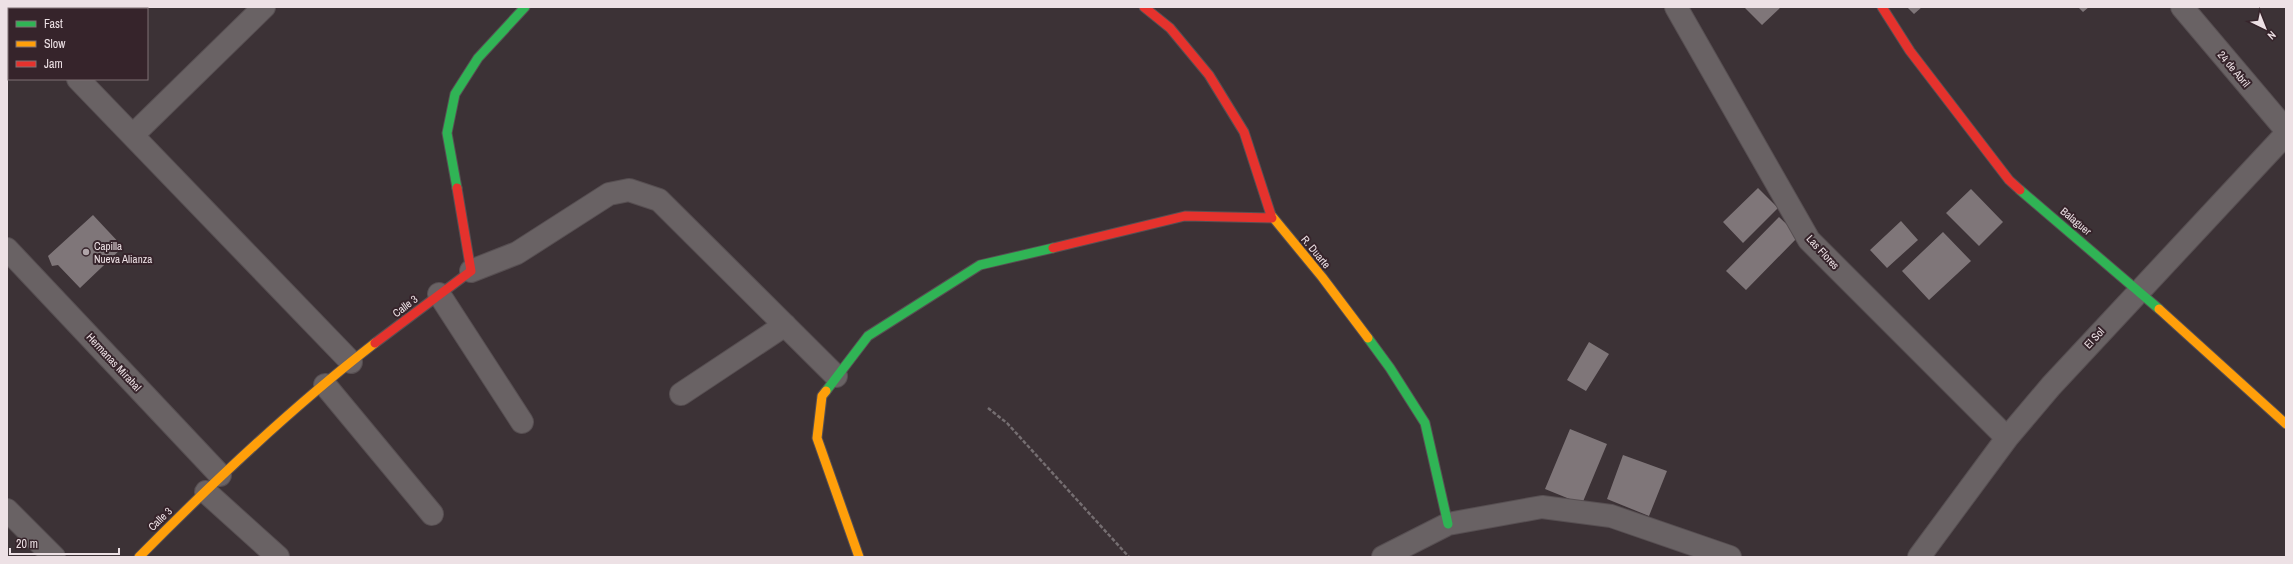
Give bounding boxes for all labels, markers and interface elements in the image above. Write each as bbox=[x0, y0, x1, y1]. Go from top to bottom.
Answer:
legend bbox=[8, 8, 148, 80]
north arrow bbox=[2245, 8, 2285, 48]
text: Fast bbox=[44, 16, 63, 32]
text: N bbox=[2265, 28, 2279, 43]
text: Slow bbox=[44, 36, 66, 52]
street label: 24 de Abril bbox=[2215, 48, 2253, 90]
text: Jam bbox=[44, 56, 63, 72]
street label: Balaguer bbox=[2058, 204, 2094, 238]
street label: Las Flores bbox=[1804, 232, 1843, 273]
street label: R. Duarte bbox=[1298, 233, 1334, 271]
place label: Capilla Nueva Alianza bbox=[94, 239, 152, 266]
marker: Capilla Nueva Alianza bbox=[81, 247, 91, 257]
street label: Calle 3 bbox=[390, 292, 420, 320]
street label: El Sol bbox=[2081, 325, 2107, 351]
street label: Hermanas Mirabal bbox=[84, 330, 144, 394]
street label: Calle 3 bbox=[145, 504, 175, 534]
scale bar bbox=[10, 530, 119, 556]
text: 20 m bbox=[16, 536, 38, 552]

